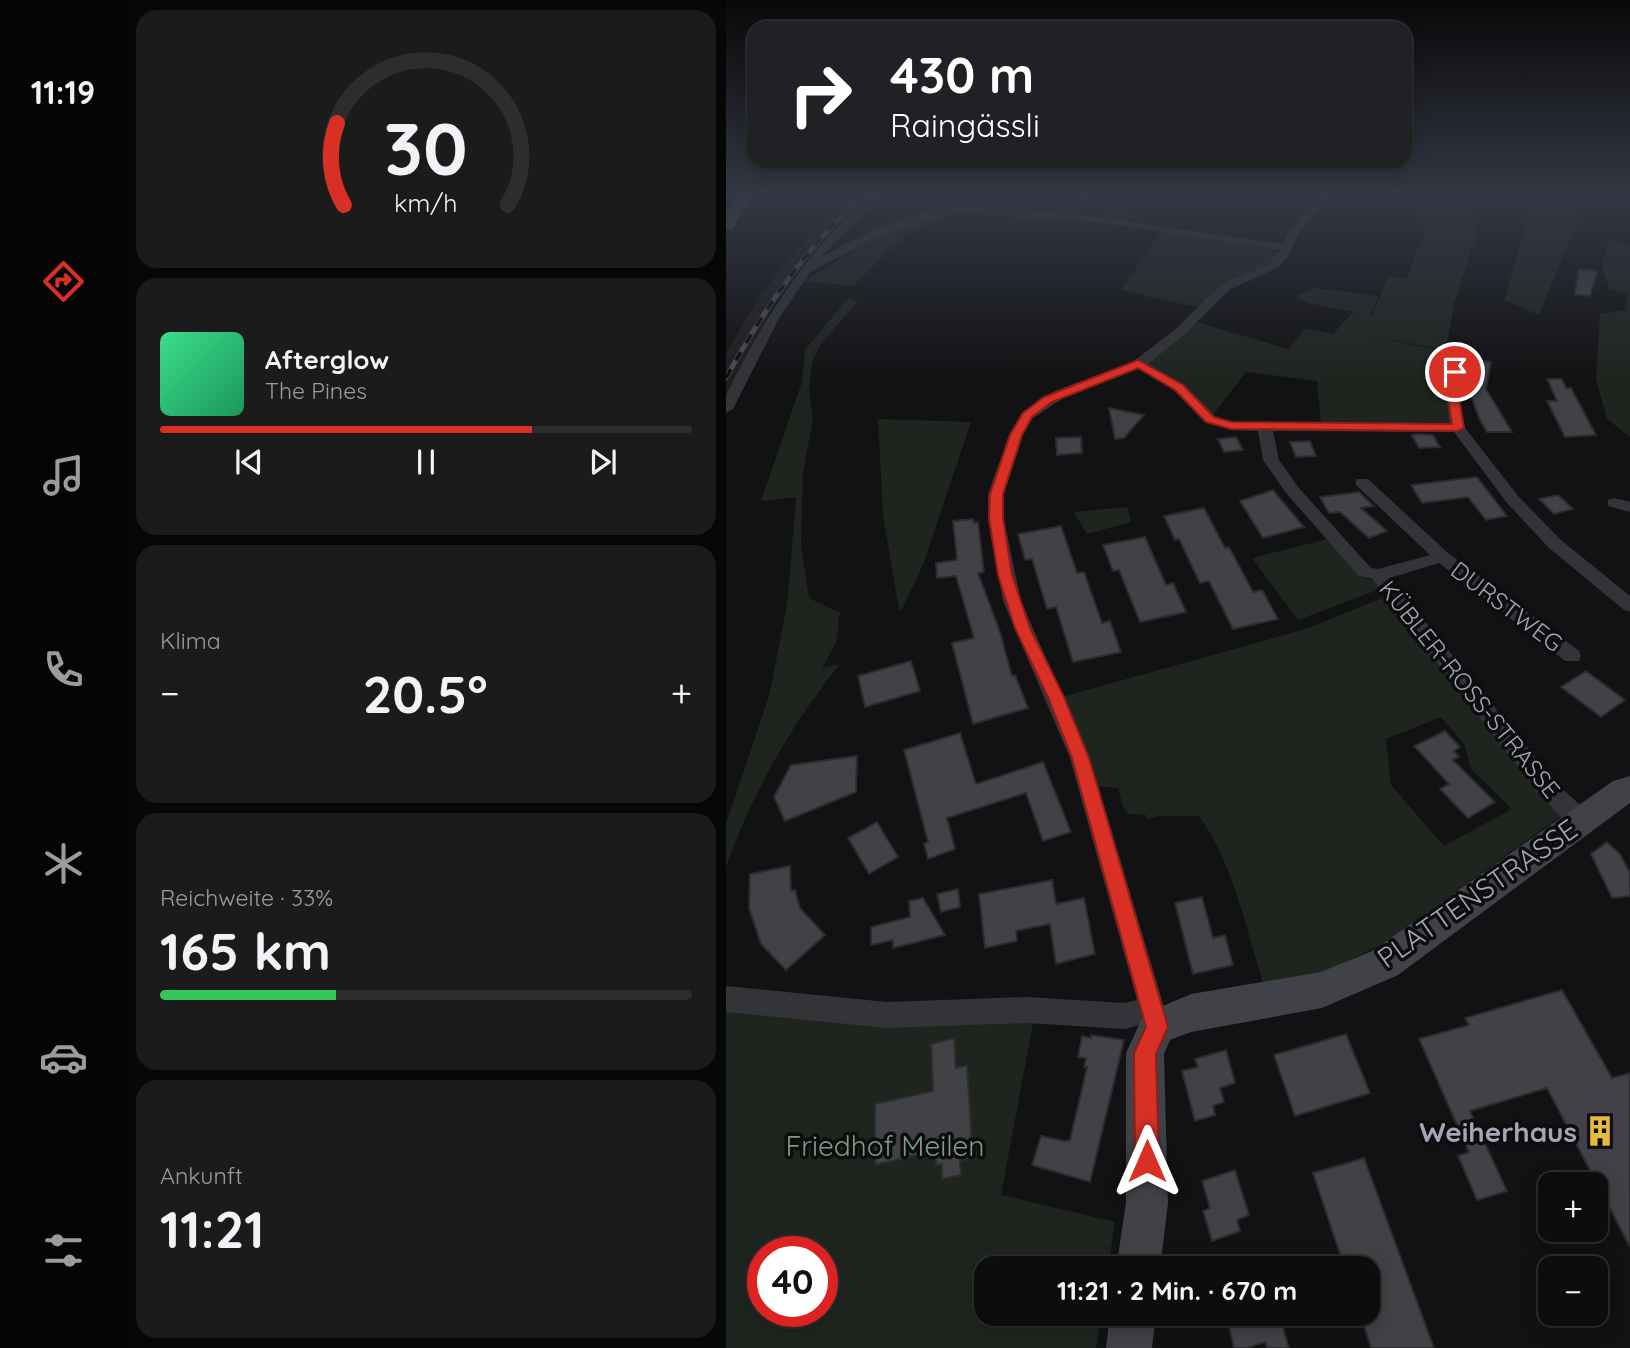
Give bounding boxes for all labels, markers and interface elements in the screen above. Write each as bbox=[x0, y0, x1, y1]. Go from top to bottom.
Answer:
text: 430 m bbox=[890, 44, 1034, 105]
icon: right bbox=[775, 49, 866, 140]
text: 11:19 bbox=[31, 72, 95, 112]
text: 30 bbox=[384, 102, 468, 193]
text: Raingässli bbox=[890, 105, 1040, 145]
text: km/h bbox=[394, 187, 458, 218]
icon: directions bbox=[39, 257, 88, 306]
pin bbox=[1425, 342, 1485, 402]
text: Afterglow bbox=[265, 343, 389, 376]
icon: arrive bbox=[1436, 353, 1474, 391]
text: The Pines bbox=[265, 376, 367, 405]
icon: previous bbox=[230, 443, 268, 481]
icon: pause bbox=[407, 443, 445, 481]
icon: next bbox=[584, 443, 622, 481]
icon: music bbox=[39, 451, 88, 500]
street label: DURSTWEG bbox=[1445, 554, 1569, 658]
street label: KÜBLER-ROSS-STRASSE bbox=[1373, 574, 1567, 804]
text: Klima bbox=[160, 626, 221, 655]
icon: phone bbox=[39, 645, 88, 694]
text: 20.5° bbox=[363, 661, 488, 726]
text: − bbox=[160, 669, 180, 717]
text: + bbox=[671, 669, 692, 717]
street label: PLATTENSTRASSE bbox=[1370, 811, 1584, 975]
icon: climate bbox=[39, 839, 88, 888]
text: Reichweite · 33% bbox=[160, 883, 333, 912]
text: 165 km bbox=[160, 918, 331, 983]
icon: car bbox=[39, 1033, 88, 1082]
place label: Weiherhaus bbox=[1419, 1114, 1577, 1149]
building icon: Weiherhaus bbox=[1583, 1114, 1617, 1148]
position arrow bbox=[1110, 1124, 1184, 1198]
park label: Friedhof Meilen bbox=[786, 1128, 984, 1163]
text: Ankunft bbox=[160, 1161, 243, 1190]
map controls bbox=[1538, 1172, 1608, 1326]
button: + bbox=[1538, 1172, 1608, 1242]
text: 11:21 bbox=[160, 1196, 264, 1261]
icon: filters bbox=[39, 1226, 88, 1275]
speed limit sign: 40 bbox=[747, 1236, 838, 1327]
button: − bbox=[1538, 1256, 1608, 1326]
text: 11:21 · 2 Min. · 670 m bbox=[1057, 1274, 1297, 1307]

